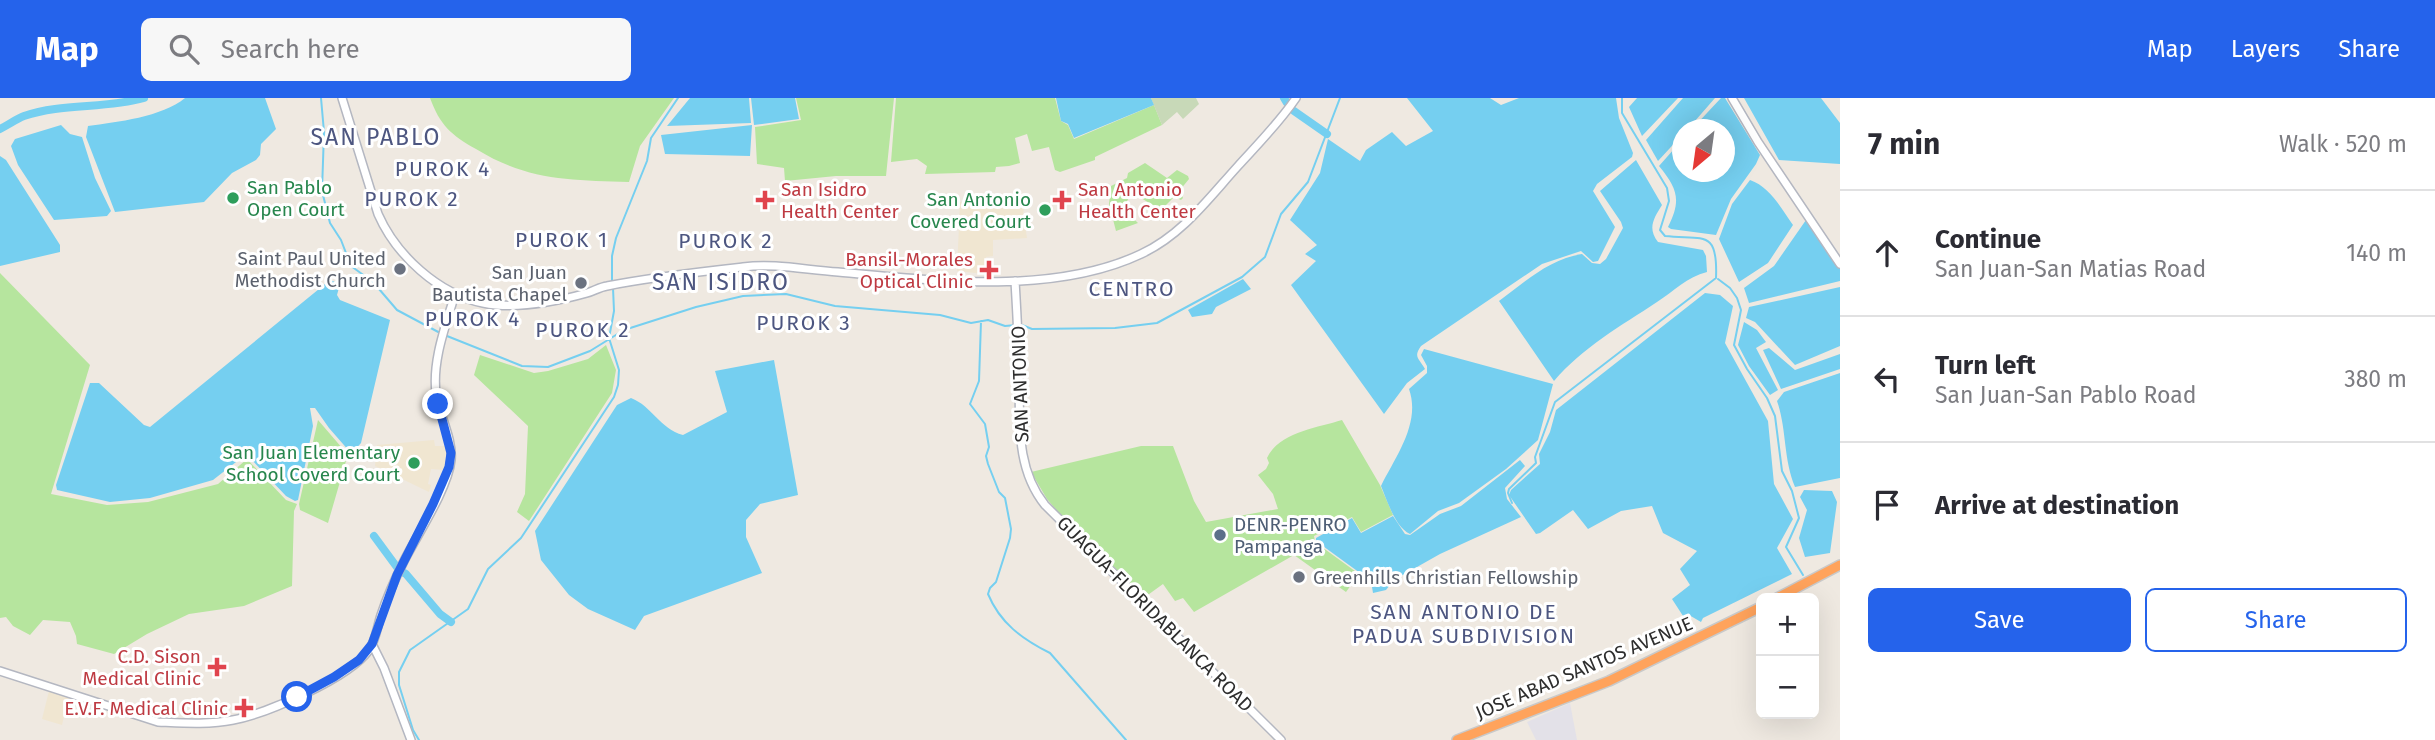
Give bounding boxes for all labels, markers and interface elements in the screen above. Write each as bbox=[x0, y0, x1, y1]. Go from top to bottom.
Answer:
search box bbox=[141, 18, 631, 81]
text: Map bbox=[35, 29, 99, 69]
icon: search bbox=[165, 30, 203, 68]
text: Search here bbox=[221, 34, 360, 65]
text: Map bbox=[2147, 35, 2193, 63]
text: Layers bbox=[2231, 35, 2300, 63]
text: Share bbox=[2338, 35, 2400, 63]
north arrow bbox=[1672, 119, 1735, 182]
district label: SAN PABLO bbox=[311, 123, 441, 151]
text: 7 min bbox=[1868, 126, 1940, 162]
text: Walk · 520 m bbox=[2279, 130, 2407, 158]
district label: PUROK 4 bbox=[395, 156, 491, 182]
place label: San Pablo Open Court bbox=[247, 176, 345, 221]
place label: San Isidro Health Center bbox=[781, 178, 900, 223]
place label: San Antonio Health Center bbox=[1078, 178, 1197, 223]
district label: PUROK 2 bbox=[364, 186, 460, 212]
place label: San Antonio Covered Court bbox=[910, 188, 1031, 233]
marker: San Pablo Open Court bbox=[225, 190, 241, 206]
marker: San Isidro Health Center bbox=[755, 190, 775, 210]
marker: San Antonio Health Center bbox=[1052, 190, 1072, 210]
marker: San Antonio Covered Court bbox=[1037, 202, 1053, 218]
text: Continue bbox=[1935, 224, 2041, 255]
district label: PUROK 1 bbox=[515, 227, 609, 253]
district label: PUROK 2 bbox=[678, 228, 774, 254]
icon: ahead bbox=[1868, 234, 1906, 272]
text: 140 m bbox=[2346, 239, 2407, 267]
place label: Saint Paul United Methodist Church bbox=[235, 247, 386, 292]
place label: Bansil-Morales Optical Clinic bbox=[845, 248, 973, 293]
text: San Juan-San Matias Road bbox=[1935, 255, 2206, 283]
marker: Bansil-Morales Optical Clinic bbox=[979, 260, 999, 280]
marker: Saint Paul United Methodist Church bbox=[392, 261, 408, 277]
place label: San Juan Bautista Chapel bbox=[432, 261, 567, 306]
district label: SAN ISIDRO bbox=[652, 268, 790, 296]
marker: San Juan Bautista Chapel bbox=[573, 275, 589, 291]
district label: CENTRO bbox=[1088, 276, 1176, 302]
district label: PUROK 4 bbox=[425, 306, 521, 332]
district label: PUROK 3 bbox=[756, 310, 852, 336]
district label: PUROK 2 bbox=[535, 317, 631, 343]
street label: SAN ANTONIO bbox=[1006, 325, 1034, 443]
text: Turn left bbox=[1935, 350, 2036, 381]
icon: left bbox=[1868, 360, 1906, 398]
text: 380 m bbox=[2344, 365, 2407, 393]
text: San Juan-San Pablo Road bbox=[1935, 381, 2196, 409]
route end bbox=[422, 388, 453, 419]
place label: San Juan Elementary School Coverd Court bbox=[222, 441, 401, 486]
marker: San Juan Elementary School Coverd Court bbox=[406, 455, 422, 471]
icon: arrive bbox=[1868, 486, 1906, 524]
text: Arrive at destination bbox=[1935, 490, 2179, 521]
street label: GUAGUA-FLORIDABLANCA ROAD bbox=[1052, 511, 1258, 717]
place label: DENR-PENRO Pampanga bbox=[1234, 513, 1347, 558]
marker: DENR-PENRO Pampanga bbox=[1212, 527, 1228, 543]
place label: Greenhills Christian Fellowship bbox=[1313, 566, 1578, 589]
marker: Greenhills Christian Fellowship bbox=[1291, 569, 1307, 585]
button: Save bbox=[1868, 588, 2131, 652]
button: Share bbox=[2145, 588, 2407, 652]
map controls bbox=[1756, 593, 1819, 719]
button: + bbox=[1756, 593, 1819, 656]
district label: SAN ANTONIO DE PADUA SUBDIVISION bbox=[1352, 599, 1576, 649]
street label: JOSE ABAD SANTOS AVENUE bbox=[1472, 612, 1696, 724]
place label: C.D. Sison Medical Clinic bbox=[83, 645, 201, 690]
button: − bbox=[1756, 656, 1819, 719]
marker: C.D. Sison Medical Clinic bbox=[207, 657, 227, 677]
route start bbox=[281, 681, 312, 712]
place label: E.V.F. Medical Clinic bbox=[64, 697, 228, 720]
marker: E.V.F. Medical Clinic bbox=[234, 698, 254, 718]

